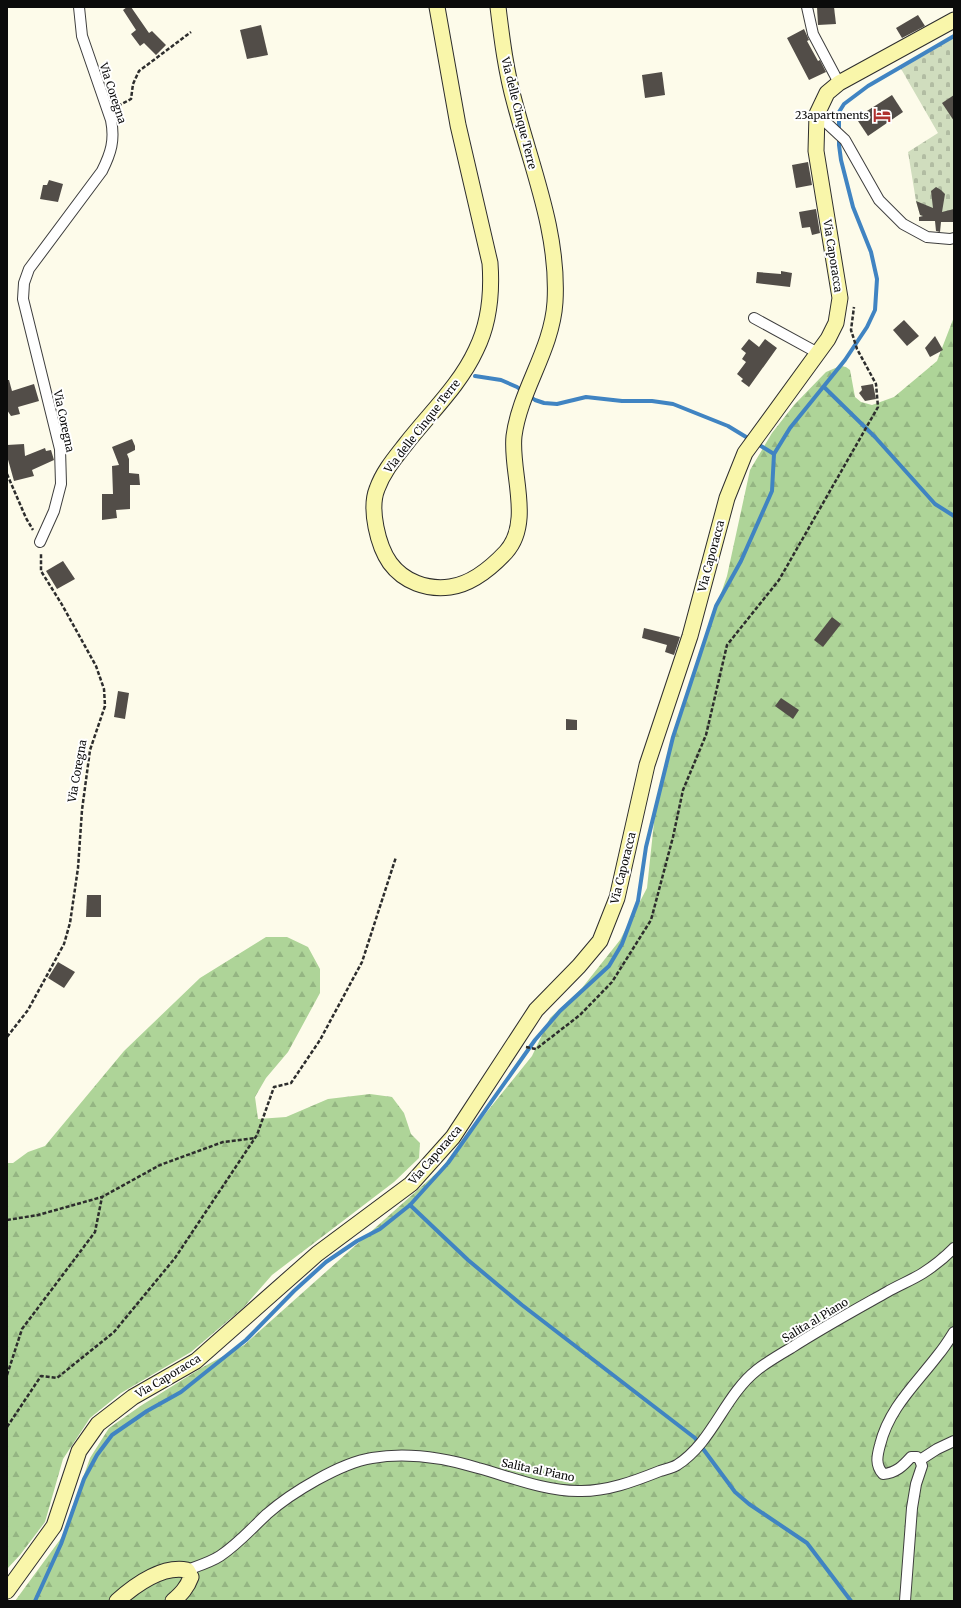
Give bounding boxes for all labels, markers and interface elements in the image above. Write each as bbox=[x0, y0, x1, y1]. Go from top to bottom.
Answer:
street label: Via delle Cinque Terre bbox=[498, 55, 540, 171]
street label: Via Coregna bbox=[96, 60, 129, 125]
hotel icon: 23apartments bbox=[872, 105, 892, 125]
place label: 23apartments bbox=[795, 108, 869, 122]
street label: Via Caporacca bbox=[820, 218, 846, 293]
street label: Via delle Cinque Terre bbox=[380, 376, 463, 476]
street label: Via Coregna bbox=[50, 388, 77, 453]
street label: Via Caporacca bbox=[694, 519, 727, 594]
street label: Via Coregna bbox=[64, 739, 89, 804]
street label: Via Caporacca bbox=[607, 831, 639, 906]
street label: Via Caporacca bbox=[405, 1123, 464, 1188]
street label: Salita al Piano bbox=[779, 1295, 851, 1345]
street label: Via Caporacca bbox=[132, 1351, 203, 1401]
street label: Salita al Piano bbox=[500, 1455, 576, 1485]

